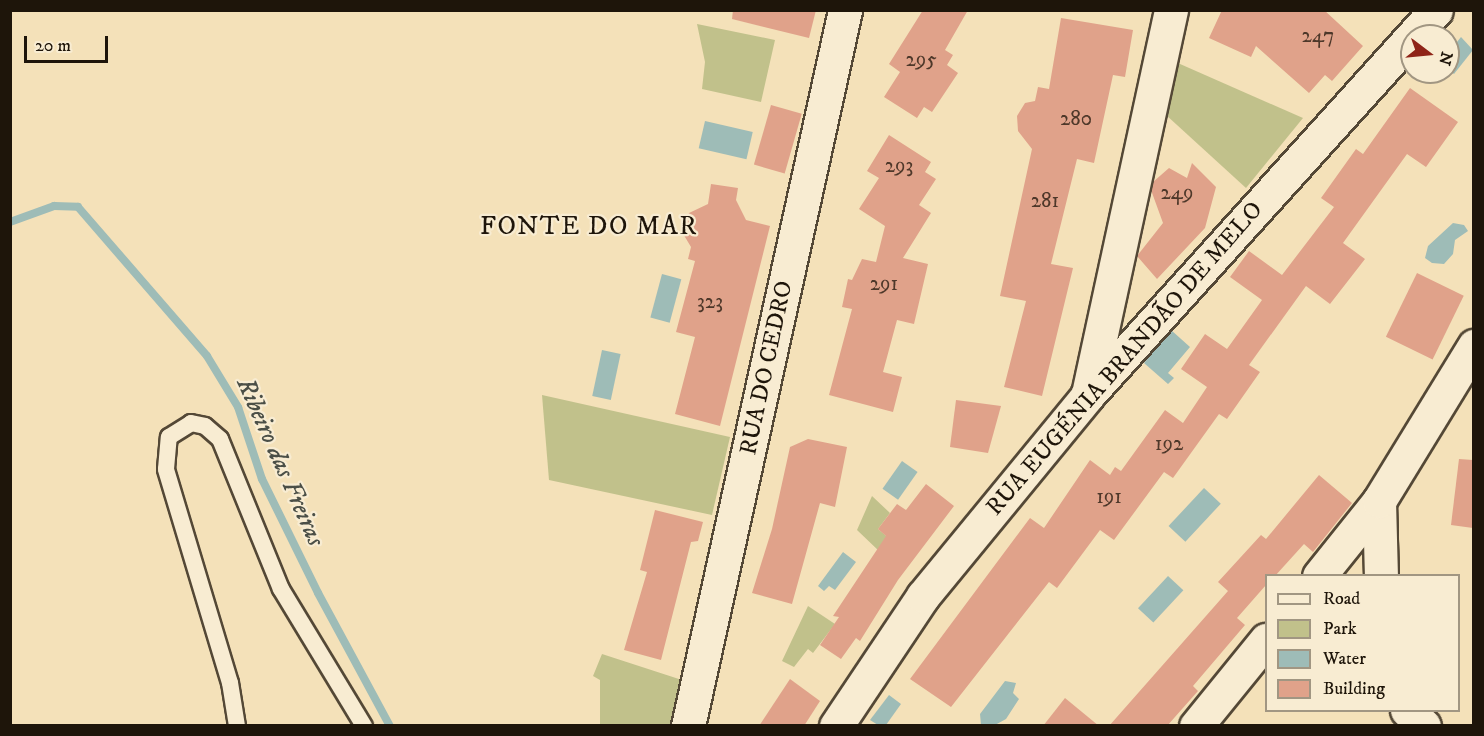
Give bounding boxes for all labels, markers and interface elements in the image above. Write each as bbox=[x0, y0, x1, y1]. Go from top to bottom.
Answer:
house number: 247 bbox=[1302, 23, 1334, 49]
scale bar bbox=[27, 24, 111, 62]
north arrow bbox=[1400, 24, 1460, 84]
text: 20 m bbox=[35, 35, 71, 57]
house number: 295 bbox=[905, 47, 937, 73]
text: N bbox=[1434, 49, 1457, 67]
house number: 280 bbox=[1060, 106, 1092, 132]
house number: 293 bbox=[885, 153, 913, 179]
house number: 249 bbox=[1161, 180, 1193, 206]
house number: 281 bbox=[1031, 188, 1059, 214]
street label: RUA EUGÉNIA BRANDÃO DE MELO bbox=[981, 196, 1269, 522]
district label: FONTE DO MAR bbox=[480, 211, 698, 243]
house number: 291 bbox=[870, 271, 898, 297]
street label: RUA DO CEDRO bbox=[734, 278, 800, 458]
house number: 323 bbox=[697, 289, 723, 315]
water label: Ribeiro das Freiras bbox=[229, 373, 331, 551]
house number: 192 bbox=[1155, 431, 1183, 457]
house number: 191 bbox=[1096, 484, 1122, 510]
legend bbox=[1265, 574, 1460, 712]
text: Road bbox=[1323, 588, 1360, 610]
text: Park bbox=[1323, 618, 1357, 640]
text: Water bbox=[1323, 648, 1366, 670]
text: Building bbox=[1323, 678, 1385, 700]

